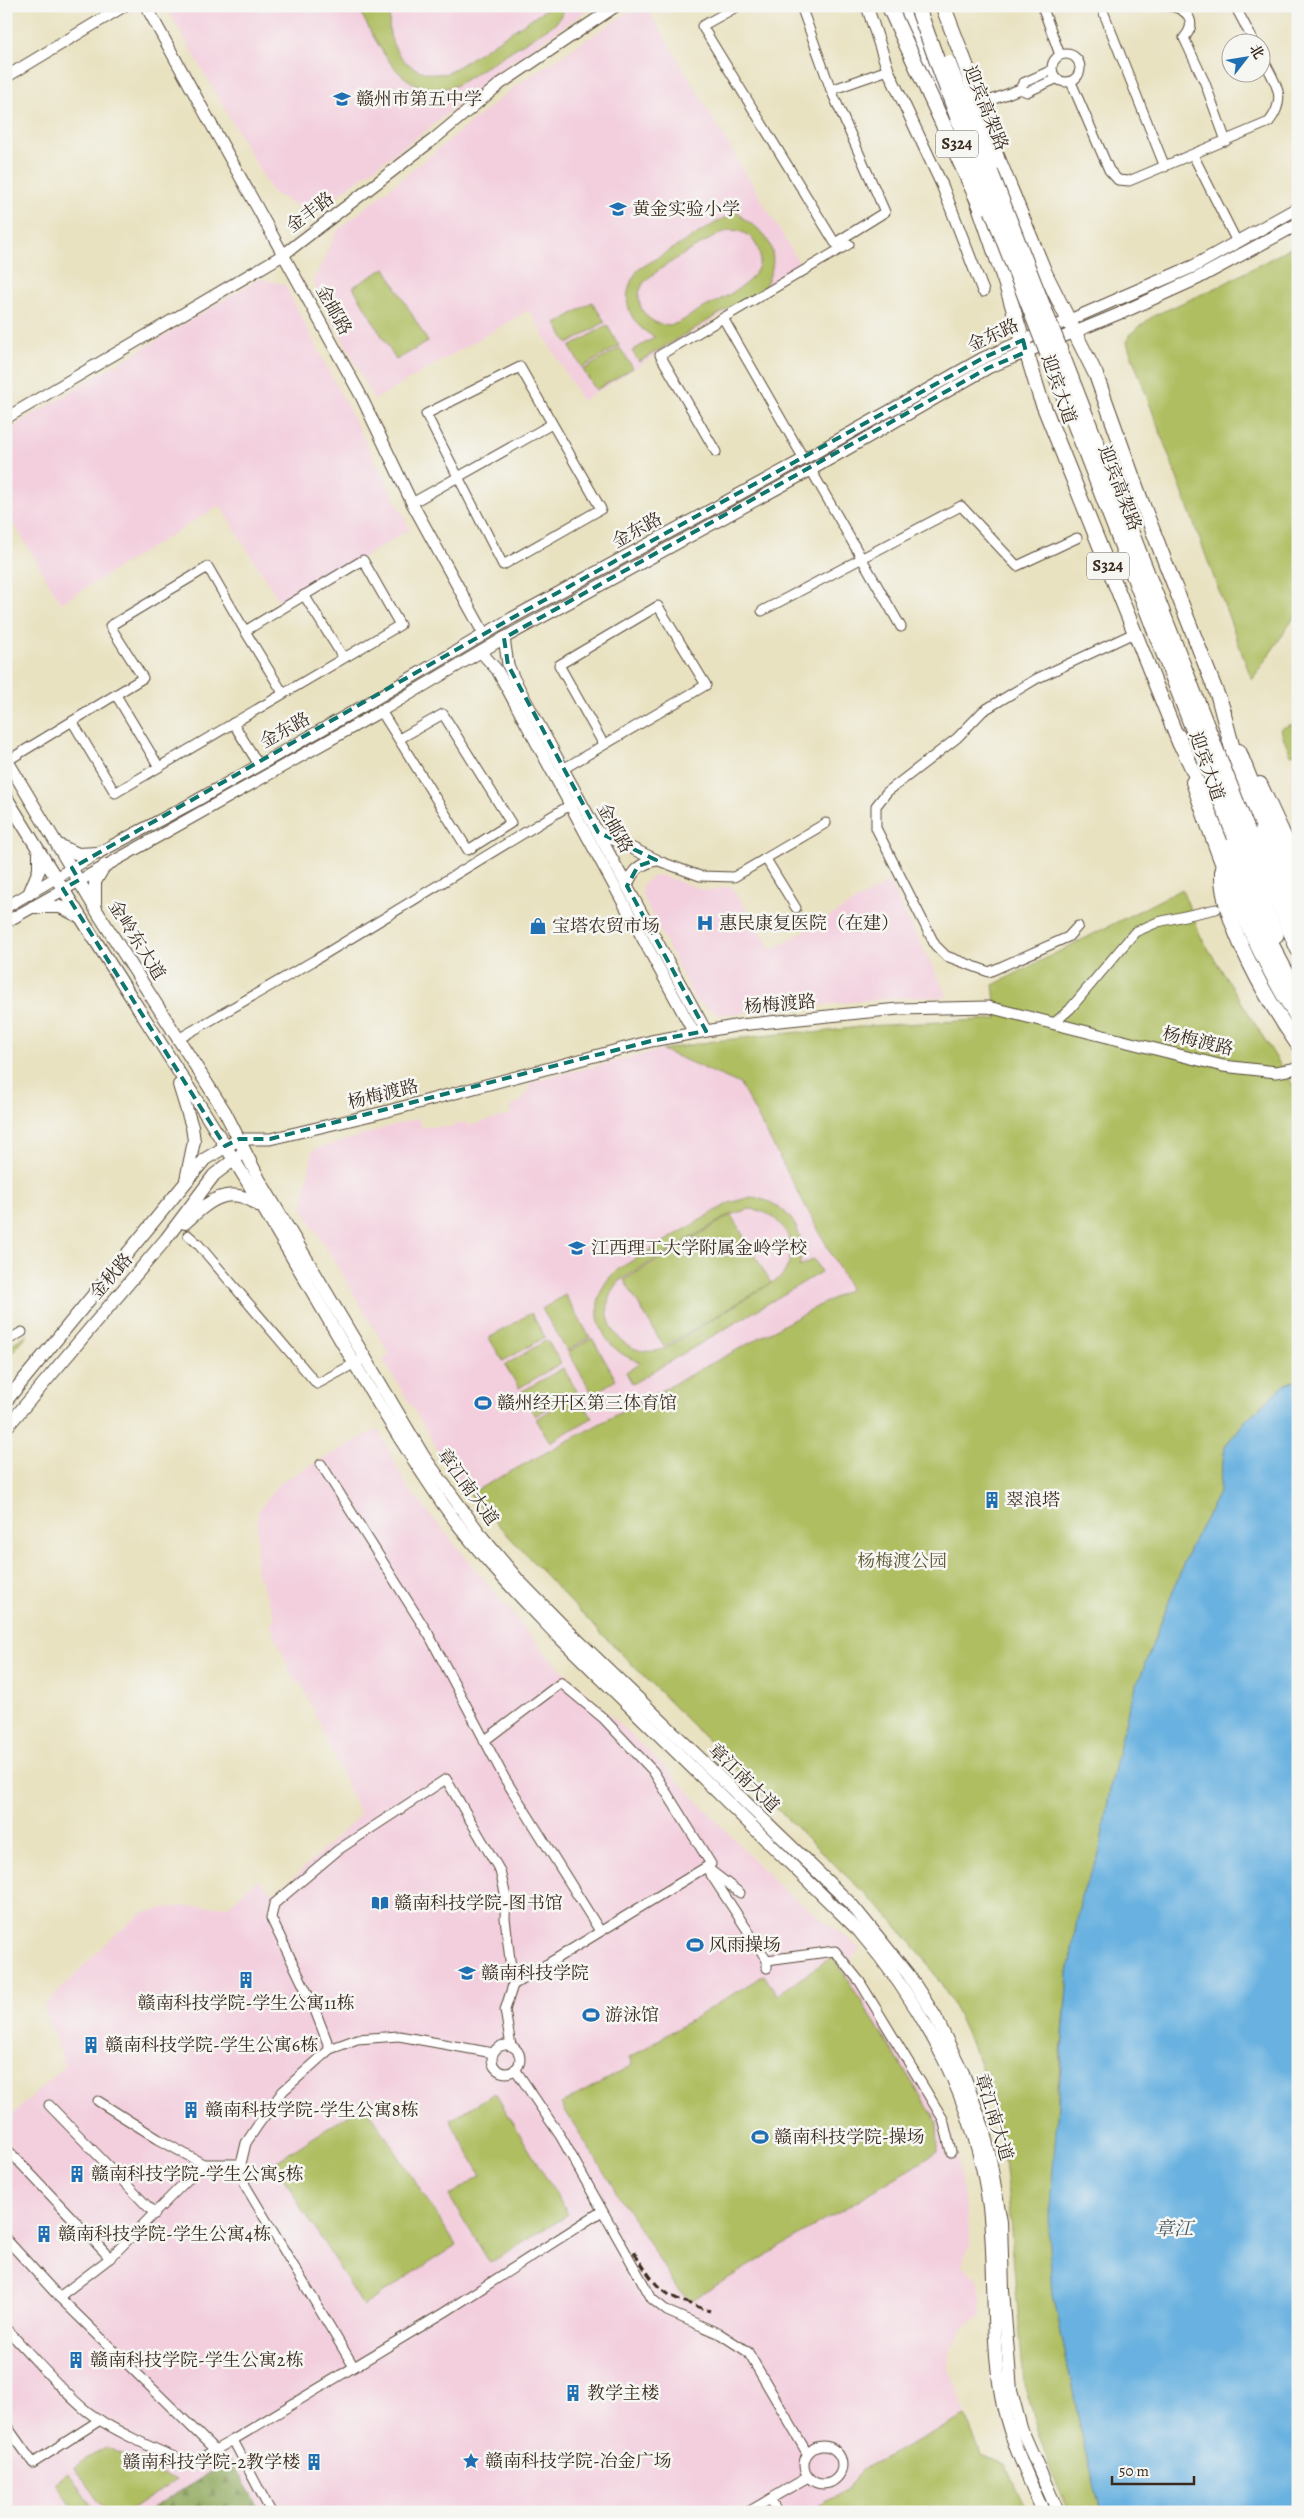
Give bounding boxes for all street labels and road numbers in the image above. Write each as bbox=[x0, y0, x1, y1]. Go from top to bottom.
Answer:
street label: 迎宾高架路 bbox=[958, 62, 1014, 154]
road number: S324 bbox=[936, 130, 978, 158]
street label: 金丰路 bbox=[281, 186, 339, 238]
street label: 金邮路 bbox=[310, 281, 358, 339]
street label: 金东路 bbox=[963, 313, 1023, 357]
street label: 迎宾大道 bbox=[1036, 351, 1082, 427]
street label: 迎宾高架路 bbox=[1093, 442, 1147, 534]
street label: 金东路 bbox=[608, 506, 666, 554]
road number: S324 bbox=[1087, 552, 1129, 580]
street label: 金东路 bbox=[256, 706, 314, 754]
street label: 迎宾大道 bbox=[1184, 728, 1230, 804]
street label: 金邮路 bbox=[591, 799, 639, 857]
street label: 金岭东大道 bbox=[103, 895, 171, 985]
street label: 杨梅渡路 bbox=[743, 989, 817, 1019]
street label: 杨梅渡路 bbox=[1160, 1021, 1236, 1061]
street label: 杨梅渡路 bbox=[345, 1074, 421, 1114]
street label: 金秋路 bbox=[84, 1248, 138, 1304]
street label: 章江南大道 bbox=[432, 1444, 504, 1530]
street label: 章江南大道 bbox=[703, 1738, 785, 1818]
street label: 章江南大道 bbox=[969, 2070, 1019, 2164]

